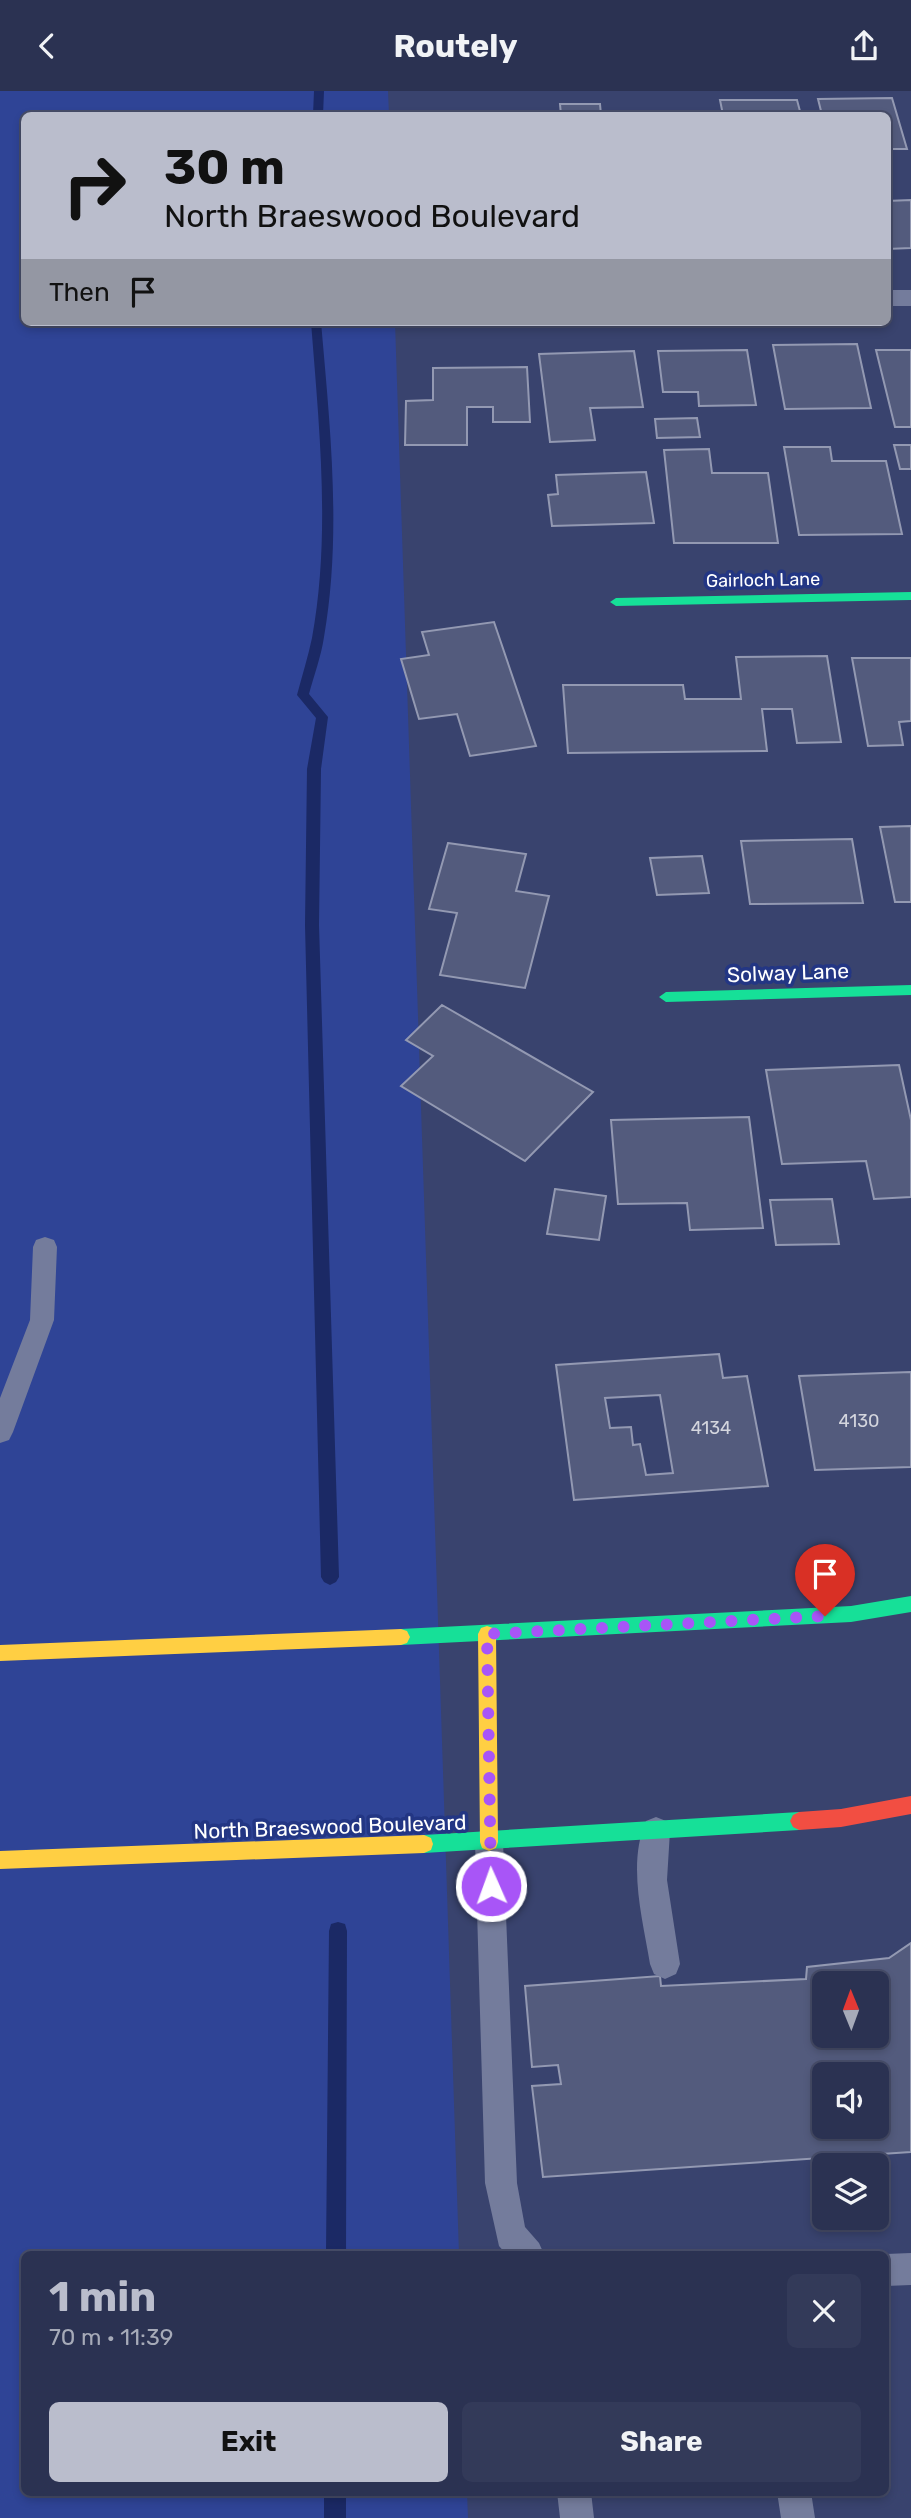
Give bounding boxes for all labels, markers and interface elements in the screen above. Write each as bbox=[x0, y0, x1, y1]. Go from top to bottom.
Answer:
icon: back bbox=[28, 27, 66, 65]
text: Routely bbox=[393, 27, 518, 65]
icon: share bbox=[845, 27, 883, 65]
text: 30 m bbox=[164, 138, 285, 196]
icon: right bbox=[49, 140, 140, 231]
text: North Braeswood Boulevard bbox=[164, 197, 580, 235]
icon: arrive bbox=[124, 273, 162, 311]
text: Then bbox=[49, 277, 110, 308]
street label: Gairloch Lane bbox=[706, 568, 820, 592]
street label: Solway Lane bbox=[726, 958, 849, 987]
house number: 4130 bbox=[839, 1410, 879, 1432]
house number: 4134 bbox=[691, 1417, 731, 1439]
pin bbox=[795, 1544, 855, 1616]
icon: arrive bbox=[806, 1555, 844, 1593]
street label: North Braeswood Boulevard bbox=[193, 1809, 467, 1844]
position arrow bbox=[454, 1849, 528, 1923]
north arrow bbox=[812, 1971, 889, 2047]
map controls bbox=[812, 1971, 889, 2230]
button: sound bbox=[812, 2062, 889, 2139]
button: layers bbox=[812, 2153, 889, 2230]
text: 1 min bbox=[49, 2272, 156, 2322]
button: close bbox=[787, 2274, 861, 2348]
text: 70 m · 11:39 bbox=[49, 2323, 173, 2351]
button: Exit bbox=[49, 2402, 448, 2482]
button: Share bbox=[462, 2402, 861, 2482]

